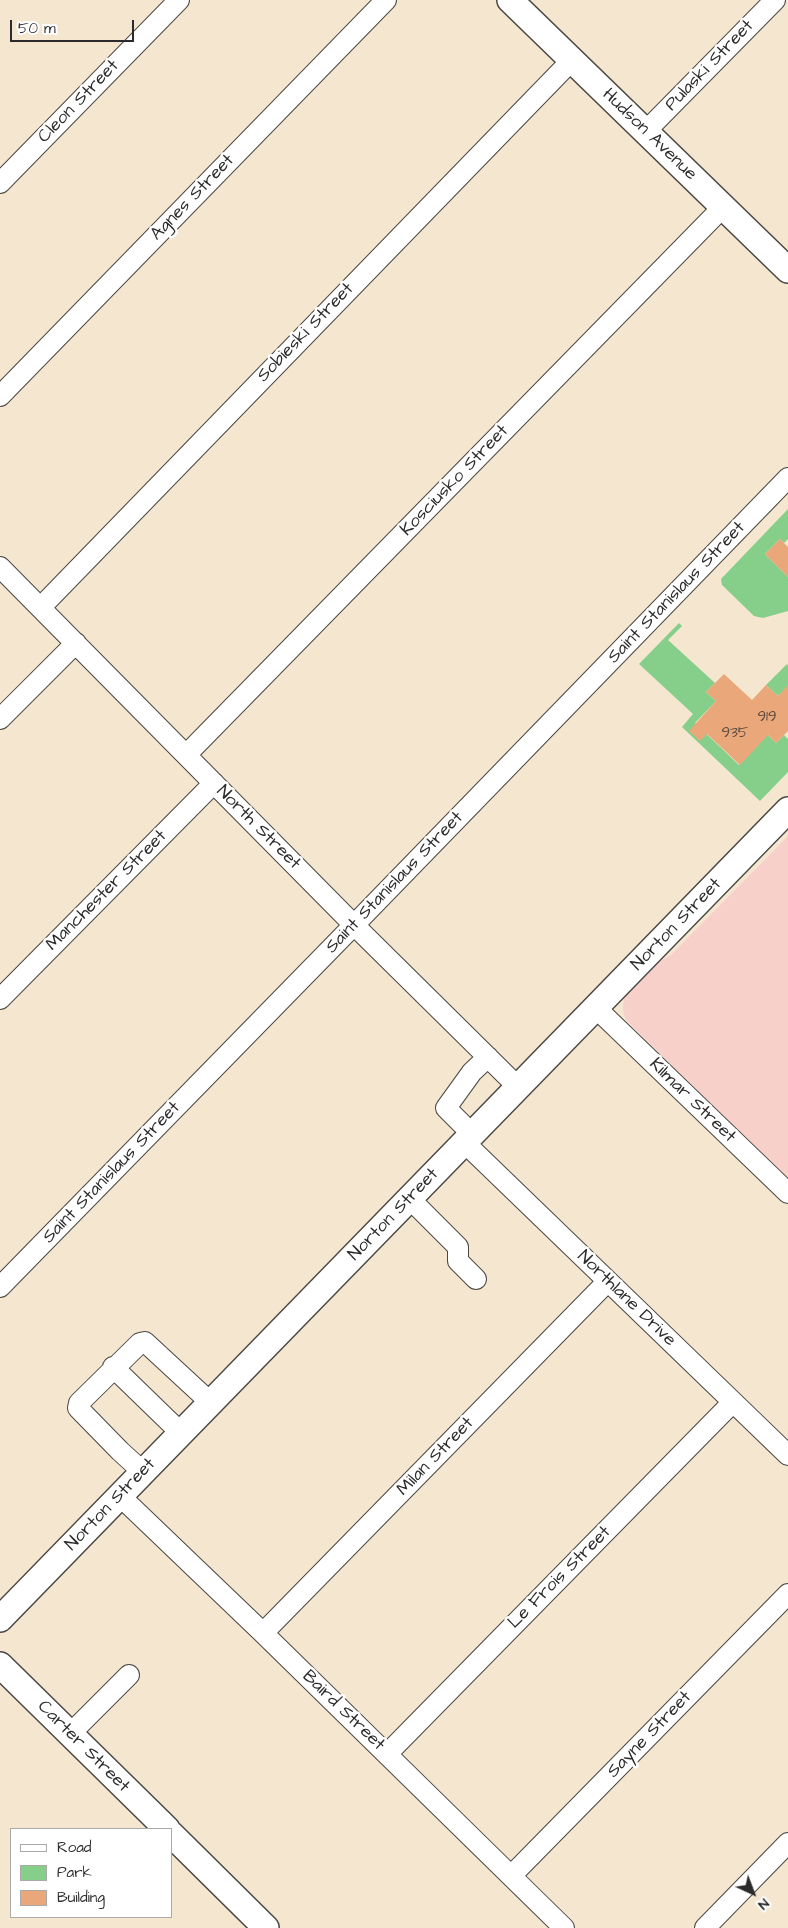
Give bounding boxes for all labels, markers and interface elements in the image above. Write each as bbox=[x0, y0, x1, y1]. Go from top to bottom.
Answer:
scale bar bbox=[12, 10, 136, 42]
street label: Pulaski Street bbox=[661, 16, 759, 116]
text: 50 m bbox=[18, 18, 56, 39]
street label: Cleon Street bbox=[34, 56, 124, 148]
street label: Hudson Avenue bbox=[597, 84, 701, 186]
street label: Agnes Street bbox=[147, 150, 239, 246]
street label: Sobieski Street bbox=[253, 279, 359, 387]
street label: Kosciusko Street bbox=[396, 421, 514, 541]
street label: Saint Stanislaus Street bbox=[604, 518, 750, 668]
house number: 919 bbox=[758, 709, 776, 727]
house number: 935 bbox=[722, 725, 748, 743]
street label: North Street bbox=[211, 781, 305, 875]
street label: Saint Stanislaus Street bbox=[322, 808, 468, 958]
street label: Manchester Street bbox=[42, 826, 172, 956]
street label: Norton Street bbox=[627, 874, 727, 976]
street label: Kilmar Street bbox=[644, 1054, 740, 1148]
street label: Saint Stanislaus Street bbox=[39, 1098, 185, 1248]
street label: Norton Street bbox=[344, 1164, 444, 1266]
street label: Northlane Drive bbox=[572, 1246, 680, 1352]
street label: Milan Street bbox=[393, 1413, 479, 1501]
street label: Norton Street bbox=[61, 1454, 161, 1556]
street label: Le Frois Street bbox=[504, 1522, 616, 1634]
street label: Baird Street bbox=[297, 1666, 389, 1756]
street label: Sayne Street bbox=[603, 1687, 697, 1783]
street label: Carter Street bbox=[32, 1696, 134, 1798]
legend bbox=[10, 1828, 172, 1918]
text: Road bbox=[57, 1837, 91, 1858]
text: Park bbox=[57, 1862, 92, 1883]
north arrow bbox=[728, 1868, 778, 1918]
text: Building bbox=[57, 1887, 105, 1908]
text: N bbox=[753, 1894, 773, 1914]

